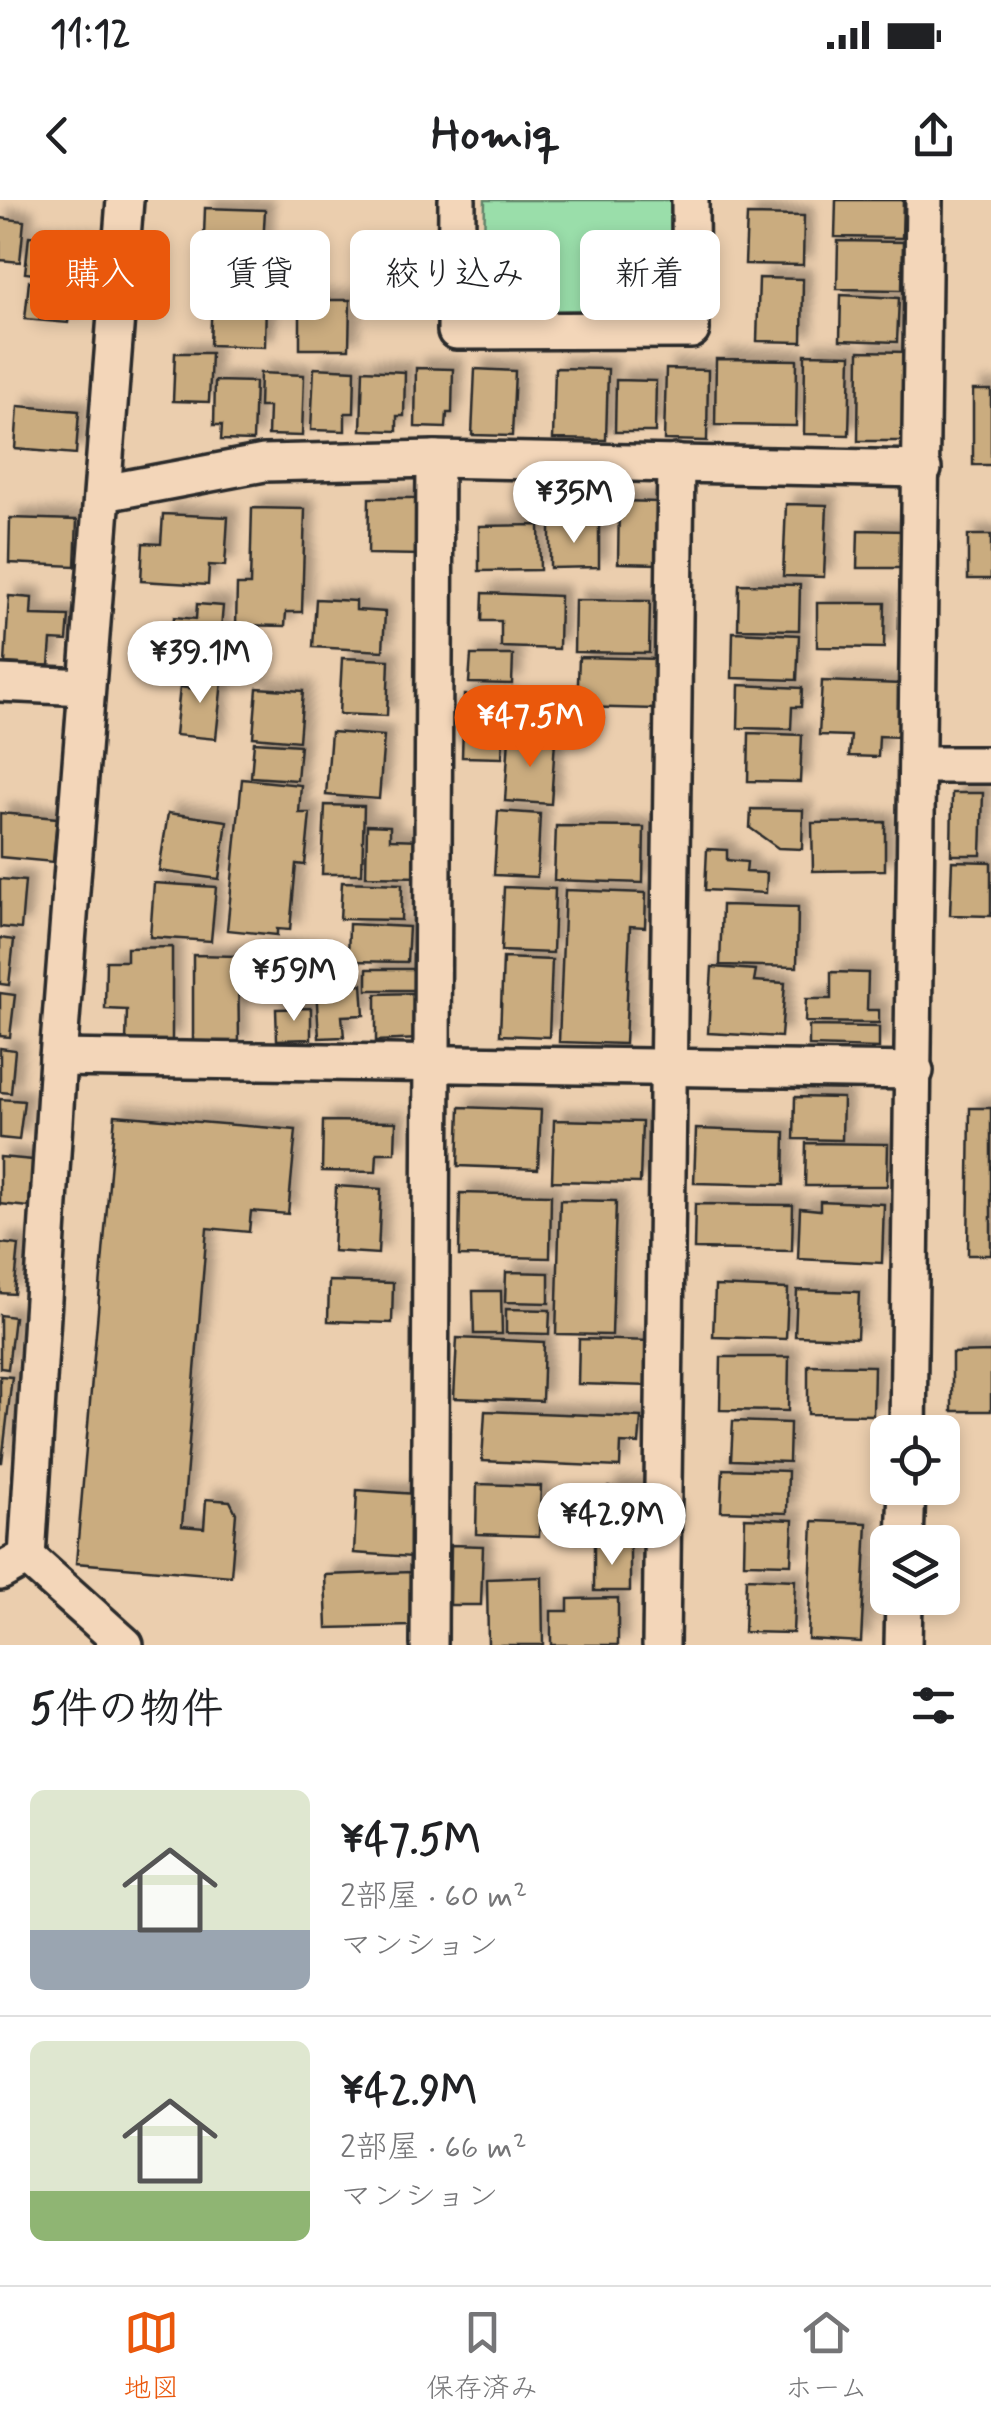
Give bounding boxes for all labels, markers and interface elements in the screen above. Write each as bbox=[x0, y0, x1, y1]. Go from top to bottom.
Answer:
text: 11:12 bbox=[50, 11, 131, 60]
text: Homiq bbox=[431, 106, 560, 165]
icon: back bbox=[30, 108, 85, 163]
icon: share bbox=[906, 108, 961, 163]
chip: 購入 bbox=[30, 230, 170, 320]
chip: 賃貸 bbox=[190, 230, 330, 320]
chip: 絞り込み bbox=[350, 230, 560, 320]
chip: 新着 bbox=[580, 230, 720, 320]
pin: ¥35M bbox=[515, 461, 633, 546]
text: ¥35M bbox=[535, 472, 613, 514]
pin: ¥39.1M bbox=[119, 621, 281, 706]
text: ¥39.1M bbox=[149, 632, 251, 674]
pin: ¥47.5M bbox=[449, 685, 611, 770]
text: ¥47.5M bbox=[476, 696, 584, 738]
pin: ¥59M bbox=[235, 939, 353, 1024]
text: ¥59M bbox=[252, 950, 336, 992]
map controls bbox=[870, 1415, 960, 1615]
button: locate bbox=[870, 1415, 960, 1505]
pin: ¥42.9M bbox=[531, 1483, 693, 1568]
text: ¥42.9M bbox=[560, 1494, 664, 1536]
button: layers bbox=[870, 1525, 960, 1615]
icon: filters bbox=[906, 1678, 961, 1733]
text: 5件の物件 bbox=[30, 1683, 223, 1738]
text: ¥47.5M bbox=[340, 1814, 481, 1869]
icon: home bbox=[110, 1830, 230, 1950]
text: 2部屋 · 60 m² bbox=[340, 1876, 527, 1918]
text: マンション bbox=[340, 1925, 499, 1967]
text: ¥42.9M bbox=[340, 2065, 477, 2120]
icon: home bbox=[110, 2081, 230, 2201]
text: 2部屋 · 66 m² bbox=[340, 2127, 527, 2169]
text: マンション bbox=[340, 2176, 499, 2218]
tab: 地図 bbox=[123, 2305, 179, 2408]
tab: 保存済み bbox=[426, 2305, 538, 2408]
tab: ホーム bbox=[785, 2305, 868, 2408]

